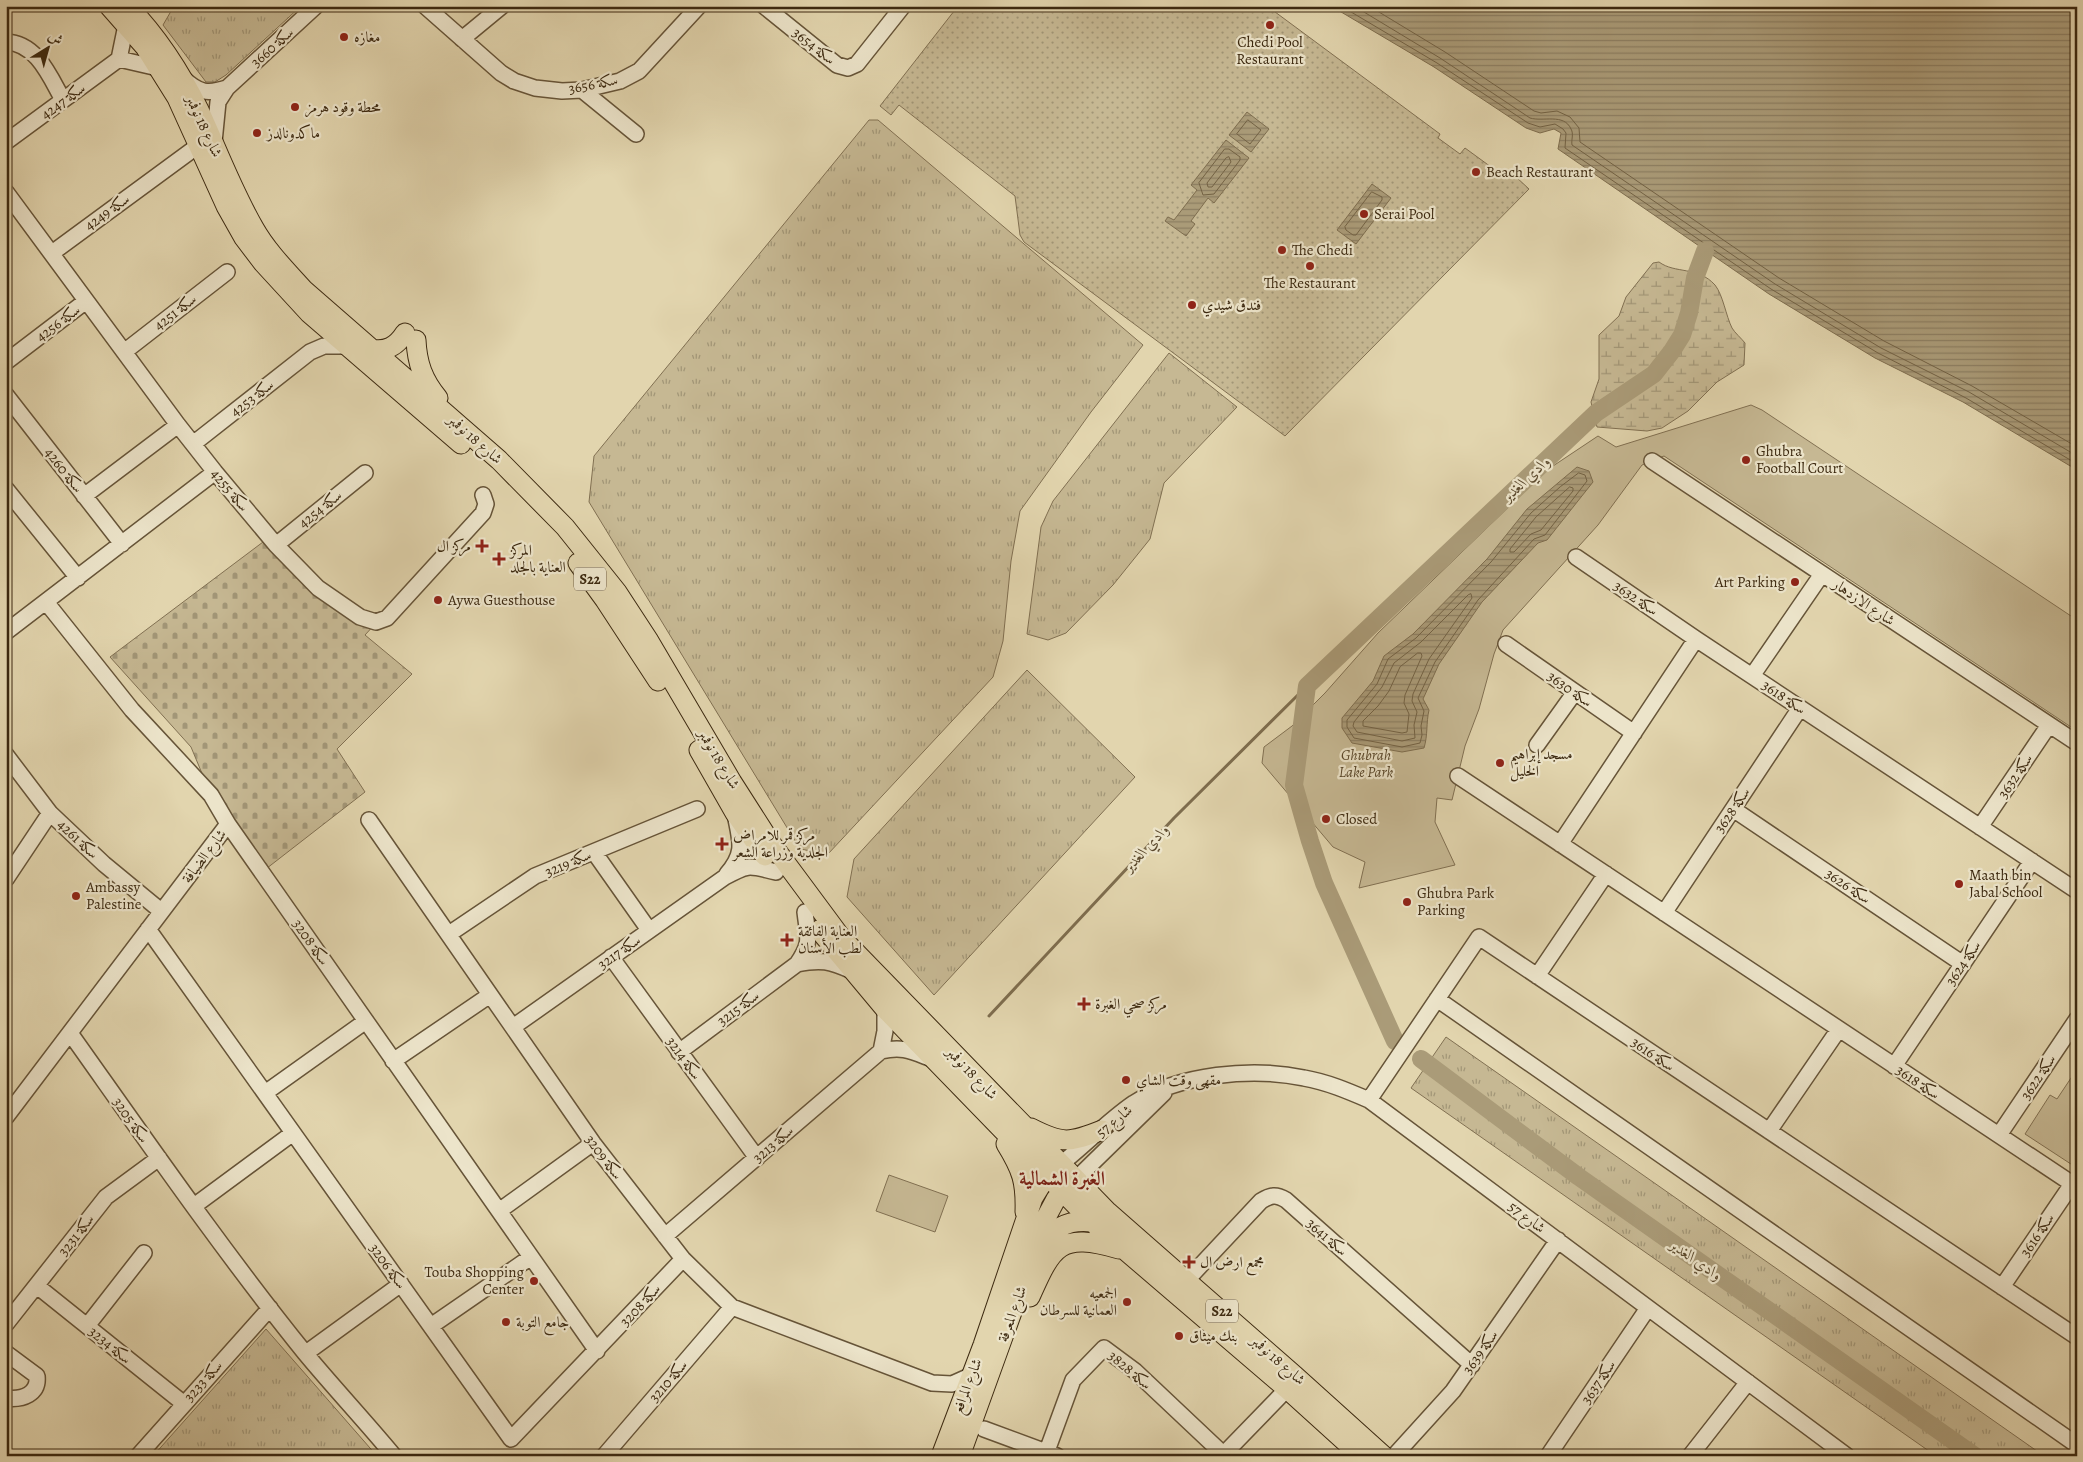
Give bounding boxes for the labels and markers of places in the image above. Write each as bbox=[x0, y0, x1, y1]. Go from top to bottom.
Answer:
marker: Chedi Pool Restaurant bbox=[1264, 19, 1276, 31]
place label: مغازه bbox=[354, 27, 380, 47]
marker: مغازه bbox=[338, 31, 350, 43]
place label: Chedi Pool Restaurant bbox=[1236, 32, 1304, 69]
place label: محطة وقود هرمز bbox=[305, 97, 381, 118]
marker: محطة وقود هرمز bbox=[289, 101, 301, 113]
place label: ماكدونالدز bbox=[265, 123, 320, 143]
marker: ماكدونالدز bbox=[251, 127, 263, 139]
place label: Beach Restaurant bbox=[1486, 162, 1593, 182]
marker: Beach Restaurant bbox=[1470, 166, 1482, 178]
place label: Serai Pool bbox=[1374, 204, 1435, 224]
marker: Serai Pool bbox=[1358, 208, 1370, 220]
place label: The Chedi bbox=[1292, 240, 1353, 260]
marker: The Chedi bbox=[1276, 244, 1288, 256]
marker: The Restaurant bbox=[1304, 260, 1316, 272]
place label: The Restaurant bbox=[1264, 273, 1356, 293]
place label: فندق شيدي bbox=[1202, 295, 1261, 317]
marker: فندق شيدي bbox=[1186, 299, 1198, 311]
place label: Ghubra Football Court bbox=[1756, 441, 1843, 478]
marker: Ghubra Football Court bbox=[1740, 454, 1752, 466]
place label: مركز ال bbox=[437, 536, 471, 557]
marker: مركز ال bbox=[475, 539, 489, 553]
place label: المركز العناية بالجلد bbox=[508, 540, 566, 577]
marker: المركز العناية بالجلد bbox=[492, 552, 506, 566]
place label: Art Parking bbox=[1714, 572, 1785, 592]
marker: Art Parking bbox=[1789, 576, 1801, 588]
place label: Aywa Guesthouse bbox=[447, 590, 556, 610]
marker: Aywa Guesthouse bbox=[432, 594, 444, 606]
place label: مسجد إبراهيم الخليل bbox=[1510, 744, 1572, 782]
marker: مسجد إبراهيم الخليل bbox=[1494, 757, 1506, 769]
place label: Closed bbox=[1336, 809, 1378, 829]
marker: Closed bbox=[1320, 813, 1332, 825]
place label: مركز قمر للامراض الجلدية وزراعة الشعر bbox=[731, 825, 828, 862]
marker: مركز قمر للامراض الجلدية وزراعة الشعر bbox=[715, 837, 729, 851]
place label: Maath bin Jabal School bbox=[1969, 865, 2043, 902]
place label: Ambassy Palestine bbox=[85, 877, 142, 914]
marker: Maath bin Jabal School bbox=[1953, 878, 1965, 890]
place label: Ghubra Park Parking bbox=[1417, 883, 1495, 920]
marker: Ambassy Palestine bbox=[70, 890, 82, 902]
marker: Ghubra Park Parking bbox=[1401, 896, 1413, 908]
place label: العناية الفائقة لطب الأسنان bbox=[798, 921, 862, 958]
marker: العناية الفائقة لطب الأسنان bbox=[780, 933, 794, 947]
place label: مركز صحي الغبرة bbox=[1095, 994, 1167, 1018]
marker: مركز صحي الغبرة bbox=[1077, 997, 1091, 1011]
place label: مقهى وقت الشاي bbox=[1136, 1070, 1221, 1092]
marker: مقهى وقت الشاي bbox=[1120, 1074, 1132, 1086]
place label: مجمع ارض ال bbox=[1200, 1252, 1264, 1276]
marker: مجمع ارض ال bbox=[1182, 1255, 1196, 1269]
place label: Touba Shopping Center bbox=[424, 1262, 524, 1299]
marker: Touba Shopping Center bbox=[528, 1275, 540, 1287]
place label: الجمعيه العمانية للسرطان bbox=[1040, 1283, 1117, 1320]
marker: الجمعيه العمانية للسرطان bbox=[1121, 1296, 1133, 1308]
place label: جامع التوبة bbox=[516, 1312, 569, 1336]
marker: جامع التوبة bbox=[500, 1316, 512, 1328]
place label: بنك ميثاق bbox=[1189, 1326, 1237, 1346]
marker: بنك ميثاق bbox=[1173, 1330, 1185, 1342]

